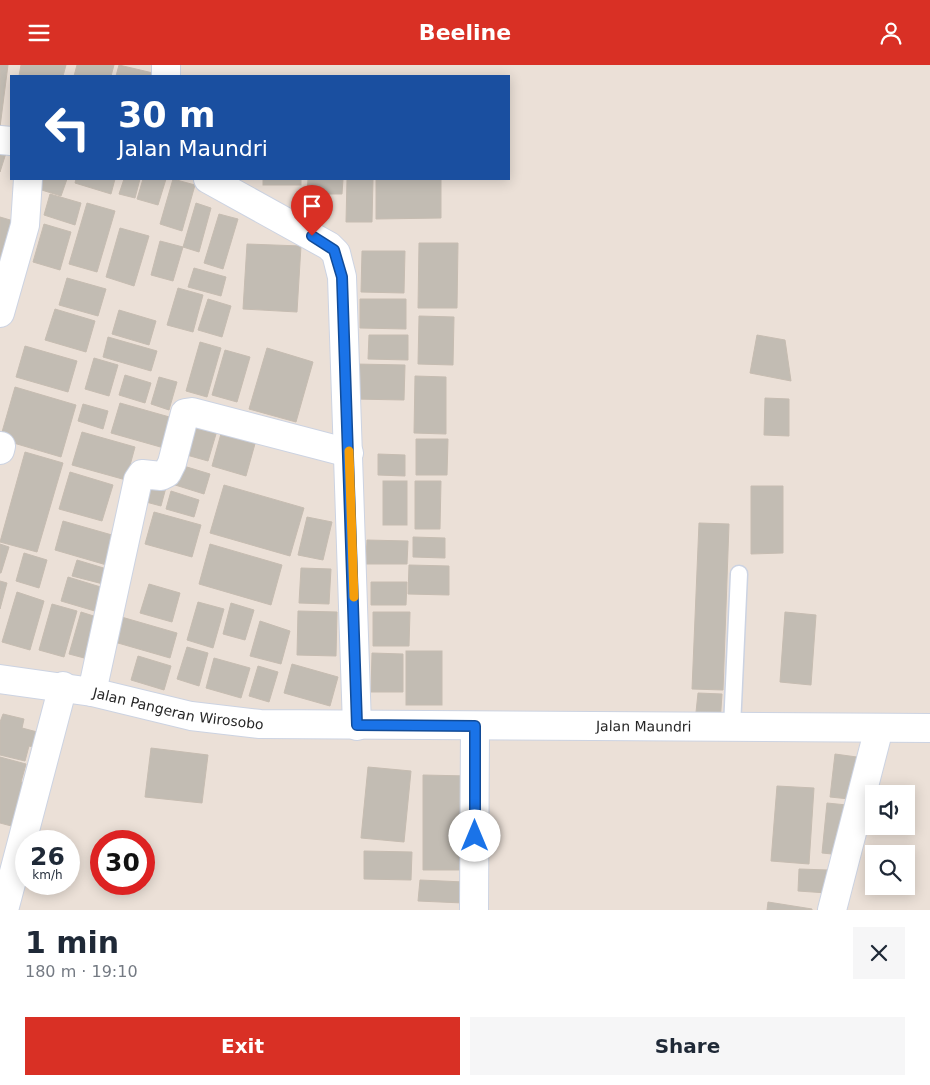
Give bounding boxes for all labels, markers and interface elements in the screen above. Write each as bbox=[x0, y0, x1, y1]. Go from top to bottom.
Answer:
icon: menu bbox=[25, 19, 53, 47]
icon: person bbox=[877, 19, 905, 47]
text: Beeline bbox=[419, 20, 511, 45]
icon: left bbox=[35, 95, 100, 160]
text: 30 m bbox=[118, 95, 215, 135]
text: Jalan Maundri bbox=[118, 136, 268, 161]
pin bbox=[291, 185, 333, 236]
icon: arrive bbox=[298, 192, 326, 220]
street label: Jalan Pangeran Wirosobo bbox=[90, 684, 265, 732]
street label: Jalan Maundri bbox=[595, 718, 692, 735]
map controls bbox=[865, 785, 915, 895]
button: sound bbox=[865, 785, 915, 835]
position arrow bbox=[448, 809, 500, 861]
speed limit sign: 30 bbox=[90, 830, 155, 895]
text: 26 bbox=[30, 842, 65, 871]
button: search bbox=[865, 845, 915, 895]
text: km/h bbox=[32, 868, 63, 882]
text: 1 min bbox=[25, 925, 119, 960]
button: close bbox=[853, 927, 905, 979]
text: 180 m · 19:10 bbox=[25, 962, 138, 981]
button: Exit bbox=[25, 1017, 460, 1075]
button: Share bbox=[470, 1017, 905, 1075]

